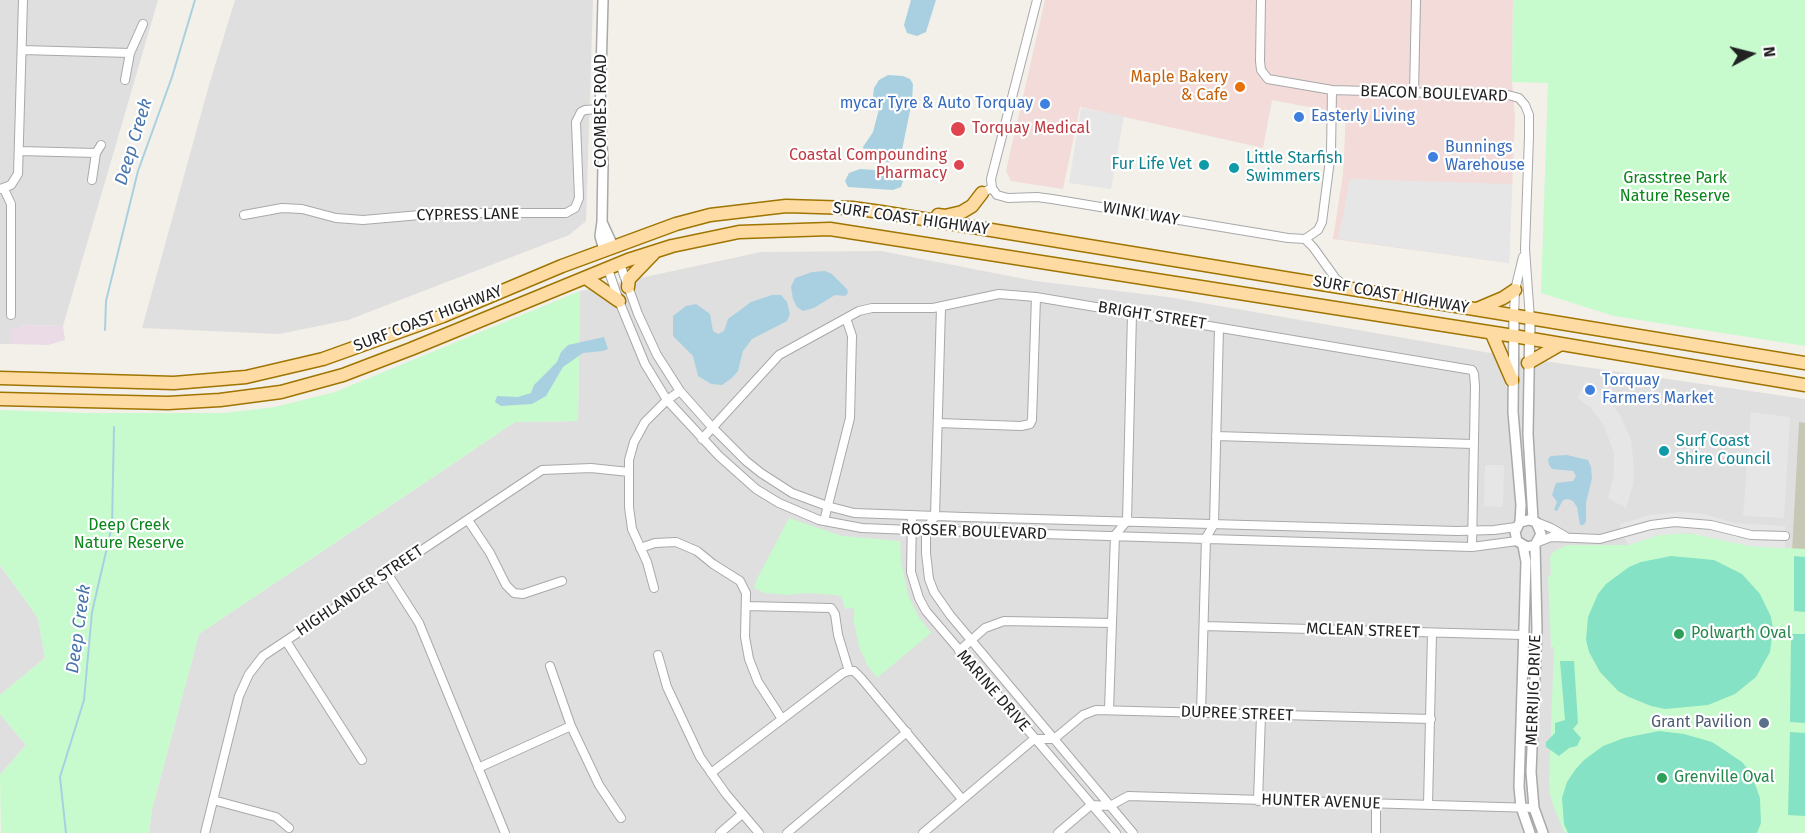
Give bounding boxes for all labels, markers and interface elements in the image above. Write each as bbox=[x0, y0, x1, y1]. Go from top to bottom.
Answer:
north arrow bbox=[1721, 24, 1781, 84]
text: N bbox=[1759, 45, 1779, 58]
street label: COOMBES ROAD bbox=[592, 54, 612, 168]
place label: Maple Bakery & Cafe bbox=[1131, 68, 1228, 106]
marker: Maple Bakery & Cafe bbox=[1233, 80, 1247, 94]
street label: BEACON BOULEVARD bbox=[1360, 82, 1508, 106]
place label: mycar Tyre & Auto Torquay bbox=[840, 94, 1033, 114]
water label: Deep Creek bbox=[111, 96, 157, 188]
marker: mycar Tyre & Auto Torquay bbox=[1038, 97, 1052, 111]
place label: Easterly Living bbox=[1311, 107, 1415, 127]
marker: Easterly Living bbox=[1292, 110, 1306, 124]
place label: Torquay Medical bbox=[972, 119, 1090, 139]
marker: Torquay Medical bbox=[949, 120, 967, 138]
place label: Bunnings Warehouse bbox=[1445, 138, 1525, 176]
place label: Coastal Compounding Pharmacy bbox=[789, 146, 947, 184]
place label: Little Starfish Swimmers bbox=[1246, 149, 1343, 187]
marker: Bunnings Warehouse bbox=[1426, 150, 1440, 164]
place label: Fur Life Vet bbox=[1111, 155, 1192, 175]
marker: Coastal Compounding Pharmacy bbox=[952, 158, 966, 172]
marker: Fur Life Vet bbox=[1197, 158, 1211, 172]
marker: Little Starfish Swimmers bbox=[1227, 161, 1241, 175]
park label: Grasstree Park Nature Reserve bbox=[1620, 169, 1730, 207]
street label: WINKI WAY bbox=[1101, 198, 1181, 230]
street label: SURF COAST HIGHWAY bbox=[832, 199, 990, 239]
street label: CYPRESS LANE bbox=[416, 205, 520, 225]
street label: SURF COAST HIGHWAY bbox=[1312, 272, 1470, 318]
street label: SURF COAST HIGHWAY bbox=[351, 282, 505, 356]
street label: BRIGHT STREET bbox=[1097, 298, 1207, 334]
place label: Torquay Farmers Market bbox=[1602, 371, 1714, 409]
marker: Torquay Farmers Market bbox=[1583, 383, 1597, 397]
place label: Surf Coast Shire Council bbox=[1676, 432, 1771, 470]
marker: Surf Coast Shire Council bbox=[1657, 444, 1671, 458]
park label: Deep Creek Nature Reserve bbox=[74, 516, 184, 554]
street label: ROSSER BOULEVARD bbox=[901, 520, 1047, 544]
street label: HIGHLANDER STREET bbox=[293, 541, 427, 641]
water label: Deep Creek bbox=[62, 583, 96, 675]
street label: MCLEAN STREET bbox=[1306, 619, 1420, 643]
place label: Polwarth Oval bbox=[1691, 624, 1791, 644]
marker: Polwarth Oval bbox=[1672, 627, 1686, 641]
street label: MERRIJIG DRIVE bbox=[1522, 634, 1546, 746]
street label: MARINE DRIVE bbox=[952, 646, 1034, 736]
street label: DUPREE STREET bbox=[1180, 702, 1294, 726]
place label: Grant Pavilion bbox=[1651, 713, 1752, 733]
marker: Grant Pavilion bbox=[1757, 716, 1771, 730]
place label: Grenville Oval bbox=[1674, 768, 1774, 788]
marker: Grenville Oval bbox=[1655, 771, 1669, 785]
street label: HUNTER AVENUE bbox=[1261, 790, 1381, 814]

